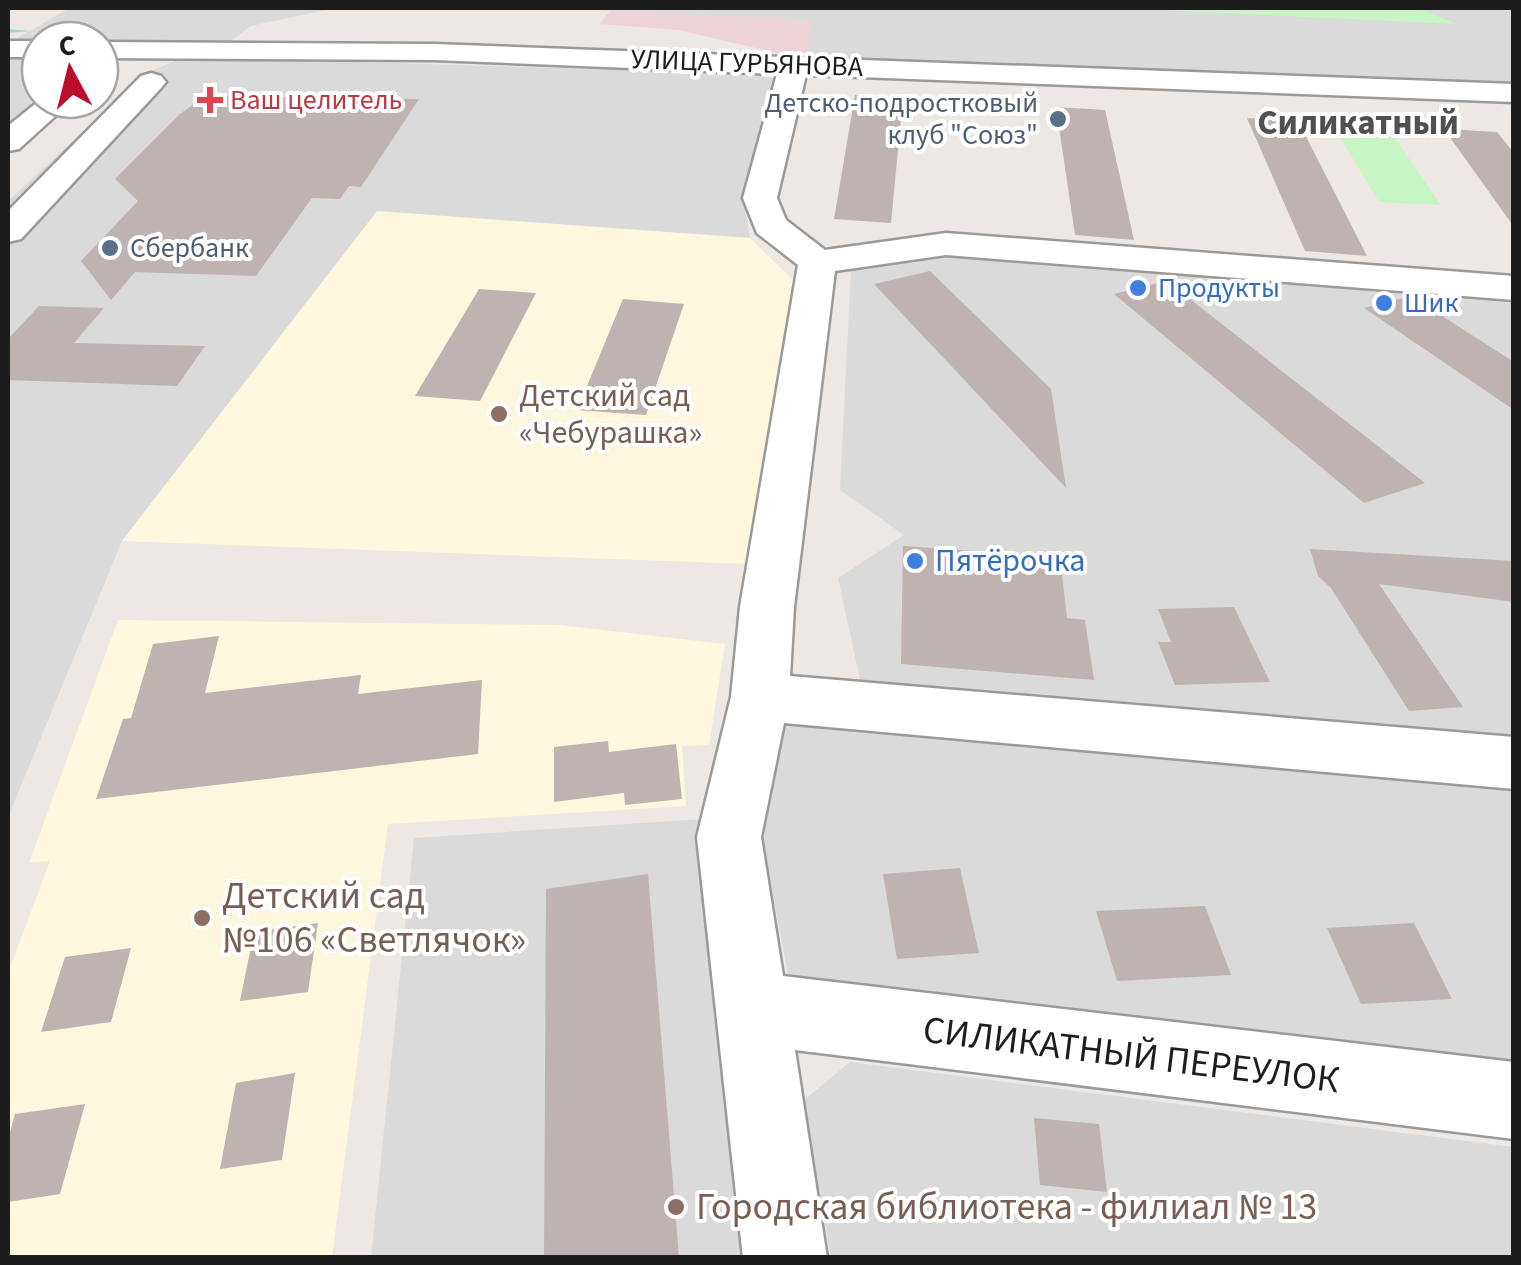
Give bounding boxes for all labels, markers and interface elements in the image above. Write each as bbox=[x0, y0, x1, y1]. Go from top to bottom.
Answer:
north arrow bbox=[20, 20, 120, 120]
text: С bbox=[57, 25, 78, 67]
street label: УЛИЦА ГУРЬЯНОВА bbox=[630, 39, 865, 87]
place label: Ваш целитель bbox=[230, 80, 402, 120]
place label: Детско-подростковый клуб "Союз" bbox=[764, 83, 1038, 155]
marker: Ваш целитель bbox=[199, 89, 221, 111]
district label: Силикатный bbox=[1257, 98, 1459, 148]
marker: Детско-подростковый клуб "Союз" bbox=[1047, 108, 1069, 130]
place label: Сбербанк bbox=[130, 228, 249, 268]
marker: Сбербанк bbox=[99, 237, 121, 259]
place label: Продукты bbox=[1158, 268, 1280, 308]
marker: Продукты bbox=[1127, 277, 1149, 299]
place label: Шик bbox=[1404, 283, 1458, 323]
marker: Шик bbox=[1373, 292, 1395, 314]
place label: Детский сад «Чебурашка» bbox=[519, 373, 702, 456]
marker: Детский сад «Чебурашка» bbox=[488, 403, 510, 425]
place label: Пятёрочка bbox=[935, 538, 1085, 584]
marker: Пятёрочка bbox=[904, 550, 926, 572]
place label: Детский сад №106 «Светлячок» bbox=[222, 869, 526, 967]
marker: Детский сад №106 «Светлячок» bbox=[191, 907, 213, 929]
street label: СИЛИКАТНЫЙ ПЕРЕУЛОК bbox=[920, 1003, 1342, 1107]
place label: Городская библиотека - филиал № 13 bbox=[696, 1180, 1317, 1234]
marker: Городская библиотека - филиал № 13 bbox=[665, 1196, 687, 1218]

